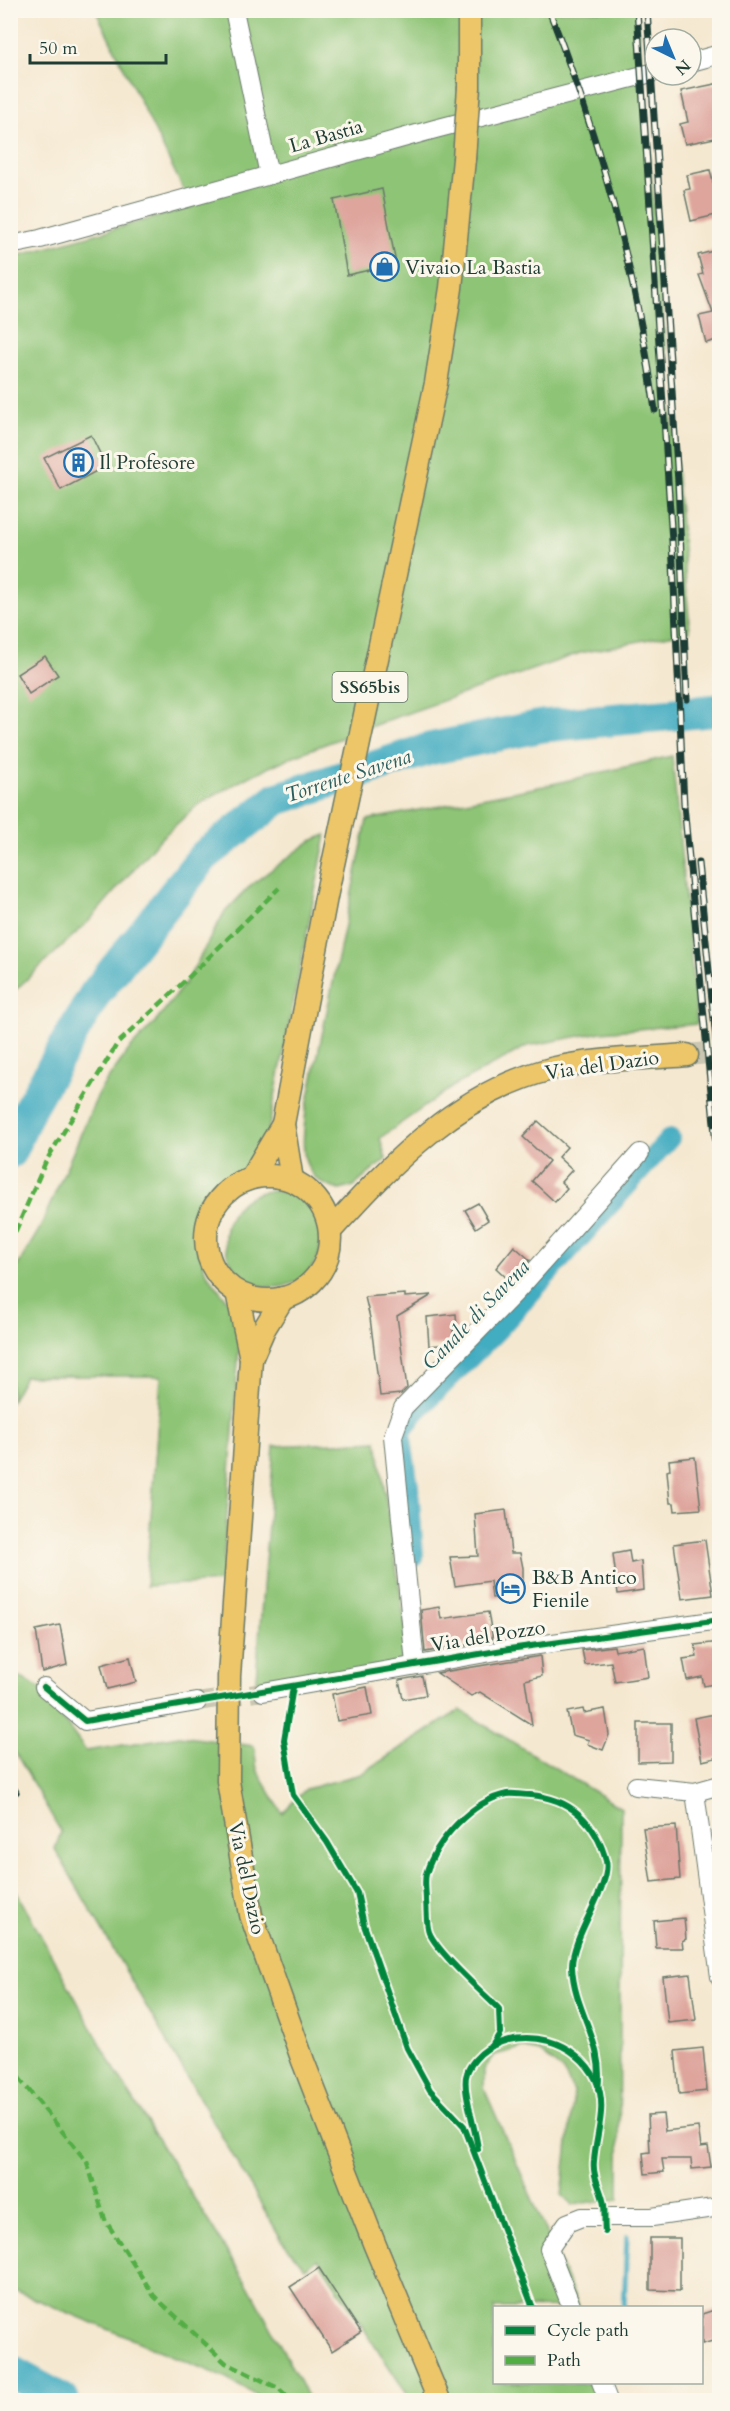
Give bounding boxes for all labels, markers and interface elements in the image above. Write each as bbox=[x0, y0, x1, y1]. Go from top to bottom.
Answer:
scale bar bbox=[30, 27, 166, 65]
north arrow bbox=[643, 27, 703, 87]
text: 50 m bbox=[39, 36, 78, 61]
text: N bbox=[670, 54, 695, 80]
street label: La Bastia bbox=[286, 113, 366, 159]
shop icon: Vivaio La Bastia bbox=[368, 251, 400, 283]
place label: Vivaio La Bastia bbox=[405, 254, 542, 281]
building icon: Il Profesore bbox=[62, 446, 94, 478]
place label: Il Profesore bbox=[99, 449, 195, 476]
road number: SS65bis bbox=[332, 672, 407, 702]
water label: Torrente Savena bbox=[281, 742, 415, 810]
street label: Via del Dazio bbox=[543, 1044, 661, 1086]
water label: Canale di Savena bbox=[416, 1253, 536, 1377]
place label: B&B Antico Fienile bbox=[532, 1564, 637, 1614]
hotel icon: B&B Antico Fienile bbox=[495, 1573, 527, 1605]
street label: Via del Pozzo bbox=[429, 1614, 548, 1658]
street label: Via del Dazio bbox=[222, 1819, 272, 1937]
legend bbox=[493, 2306, 703, 2384]
text: Cycle path bbox=[547, 2318, 629, 2343]
text: Path bbox=[547, 2348, 581, 2373]

